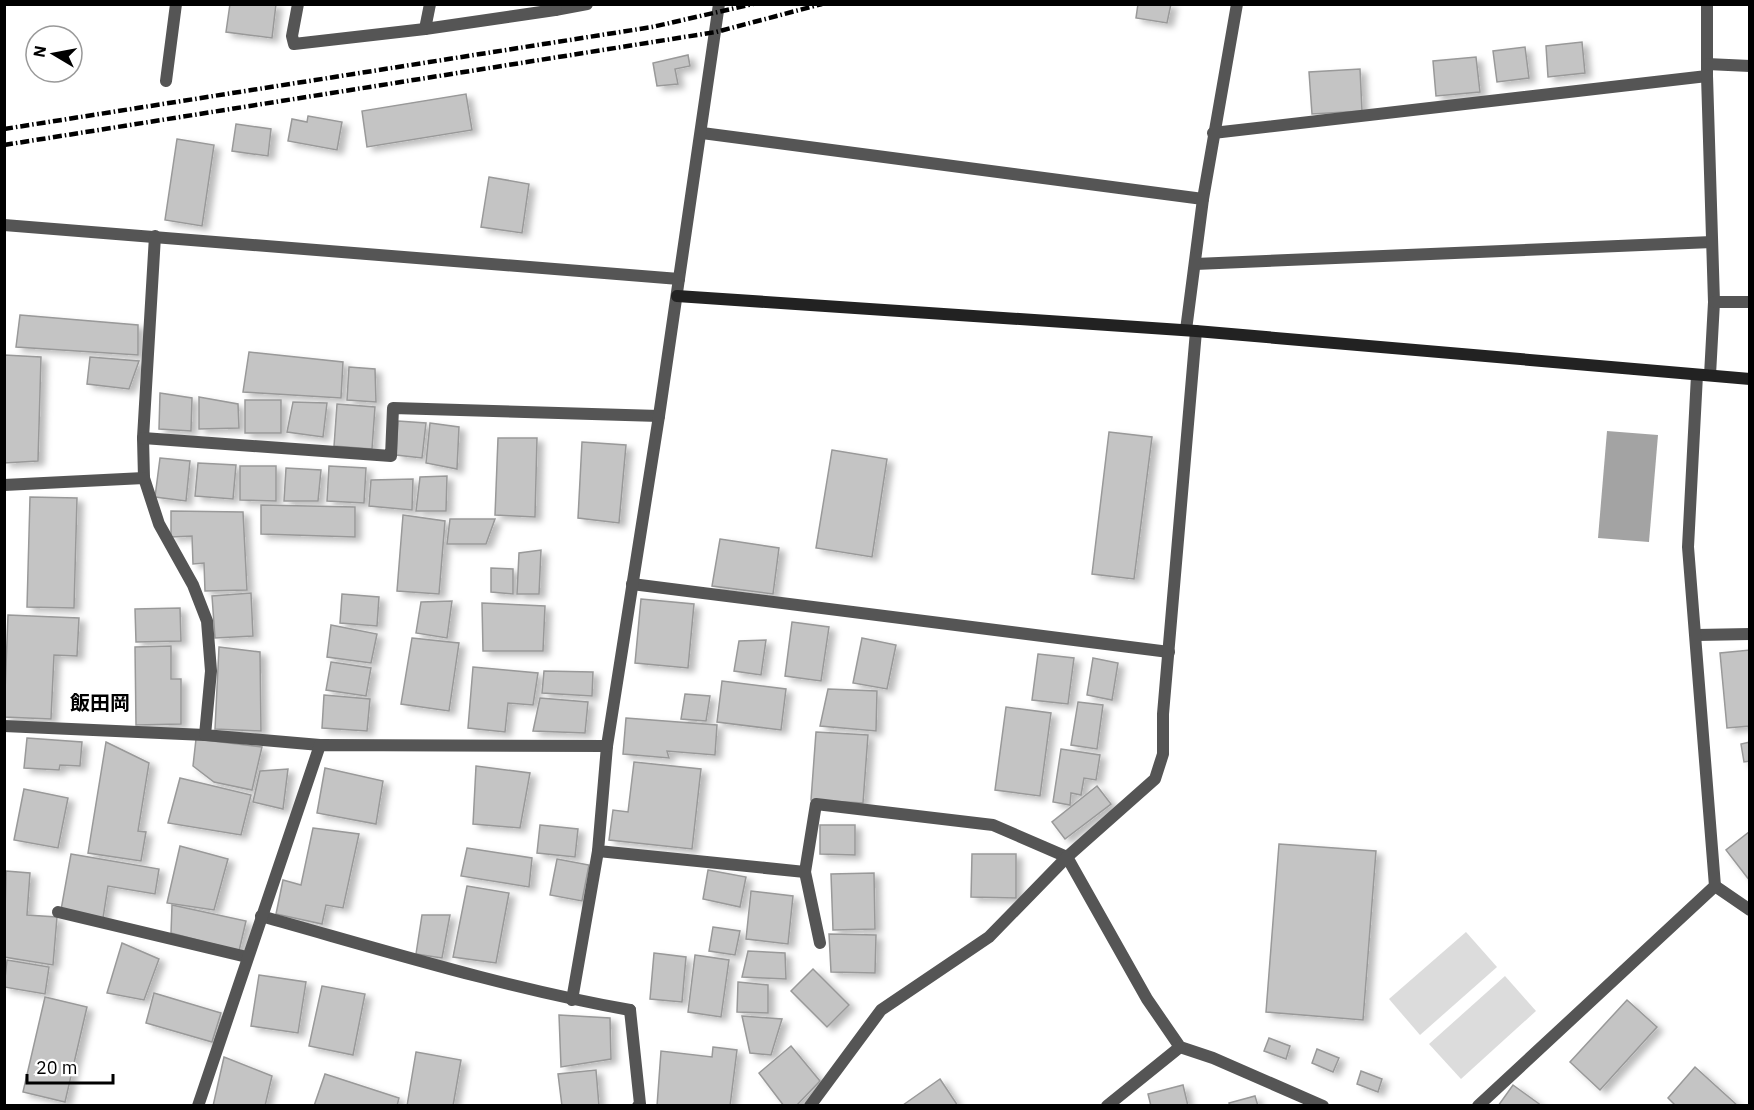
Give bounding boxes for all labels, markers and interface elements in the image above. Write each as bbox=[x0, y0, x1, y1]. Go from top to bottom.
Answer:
north arrow bbox=[24, 24, 84, 84]
text: N bbox=[28, 44, 50, 59]
district label: 飯田岡 bbox=[70, 689, 130, 716]
scale bar bbox=[27, 1047, 112, 1085]
text: 20 m bbox=[36, 1056, 78, 1079]

